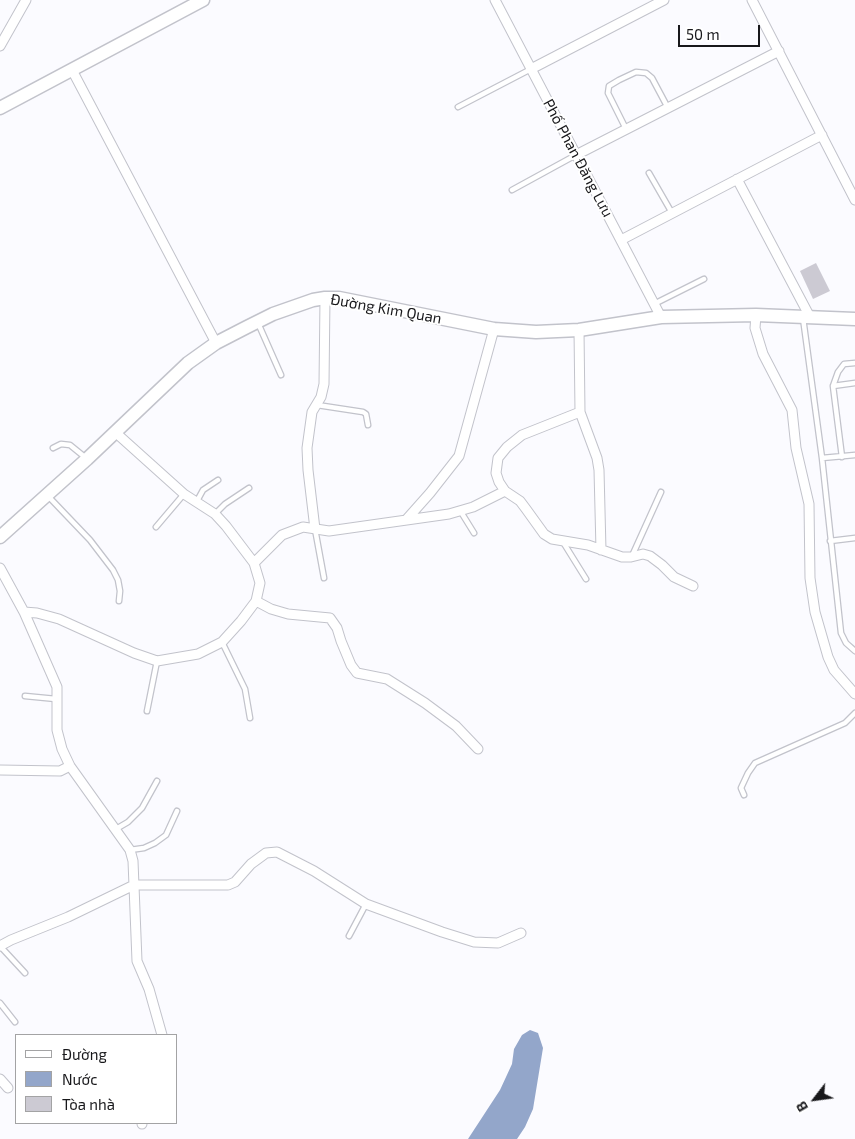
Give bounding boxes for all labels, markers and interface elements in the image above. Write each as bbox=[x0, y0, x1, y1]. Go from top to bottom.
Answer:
scale bar bbox=[680, 15, 762, 47]
text: 50 m bbox=[686, 25, 720, 43]
street label: Phố Phan Đăng Lưu bbox=[539, 96, 617, 220]
street label: Đường Kim Quan bbox=[329, 290, 443, 328]
legend bbox=[15, 1034, 178, 1124]
text: Đường bbox=[62, 1045, 107, 1063]
text: Nước bbox=[62, 1070, 98, 1088]
north arrow bbox=[790, 1074, 840, 1124]
text: Tòa nhà bbox=[62, 1095, 115, 1113]
text: B bbox=[792, 1099, 811, 1115]

